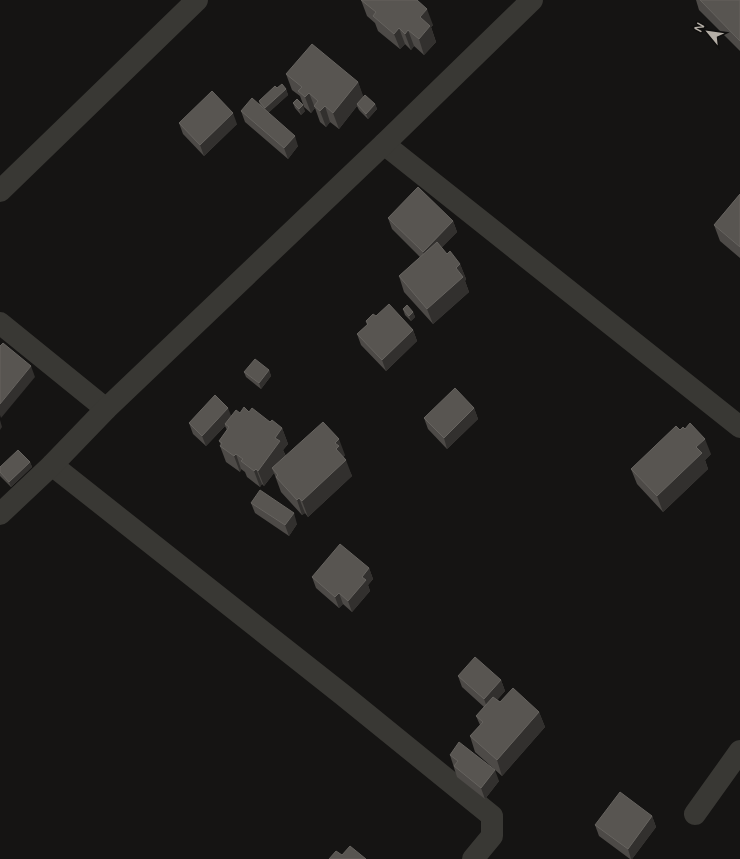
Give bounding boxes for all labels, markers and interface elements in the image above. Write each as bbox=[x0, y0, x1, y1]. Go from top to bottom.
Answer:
north arrow bbox=[688, 12, 728, 52]
text: N bbox=[692, 20, 708, 34]

